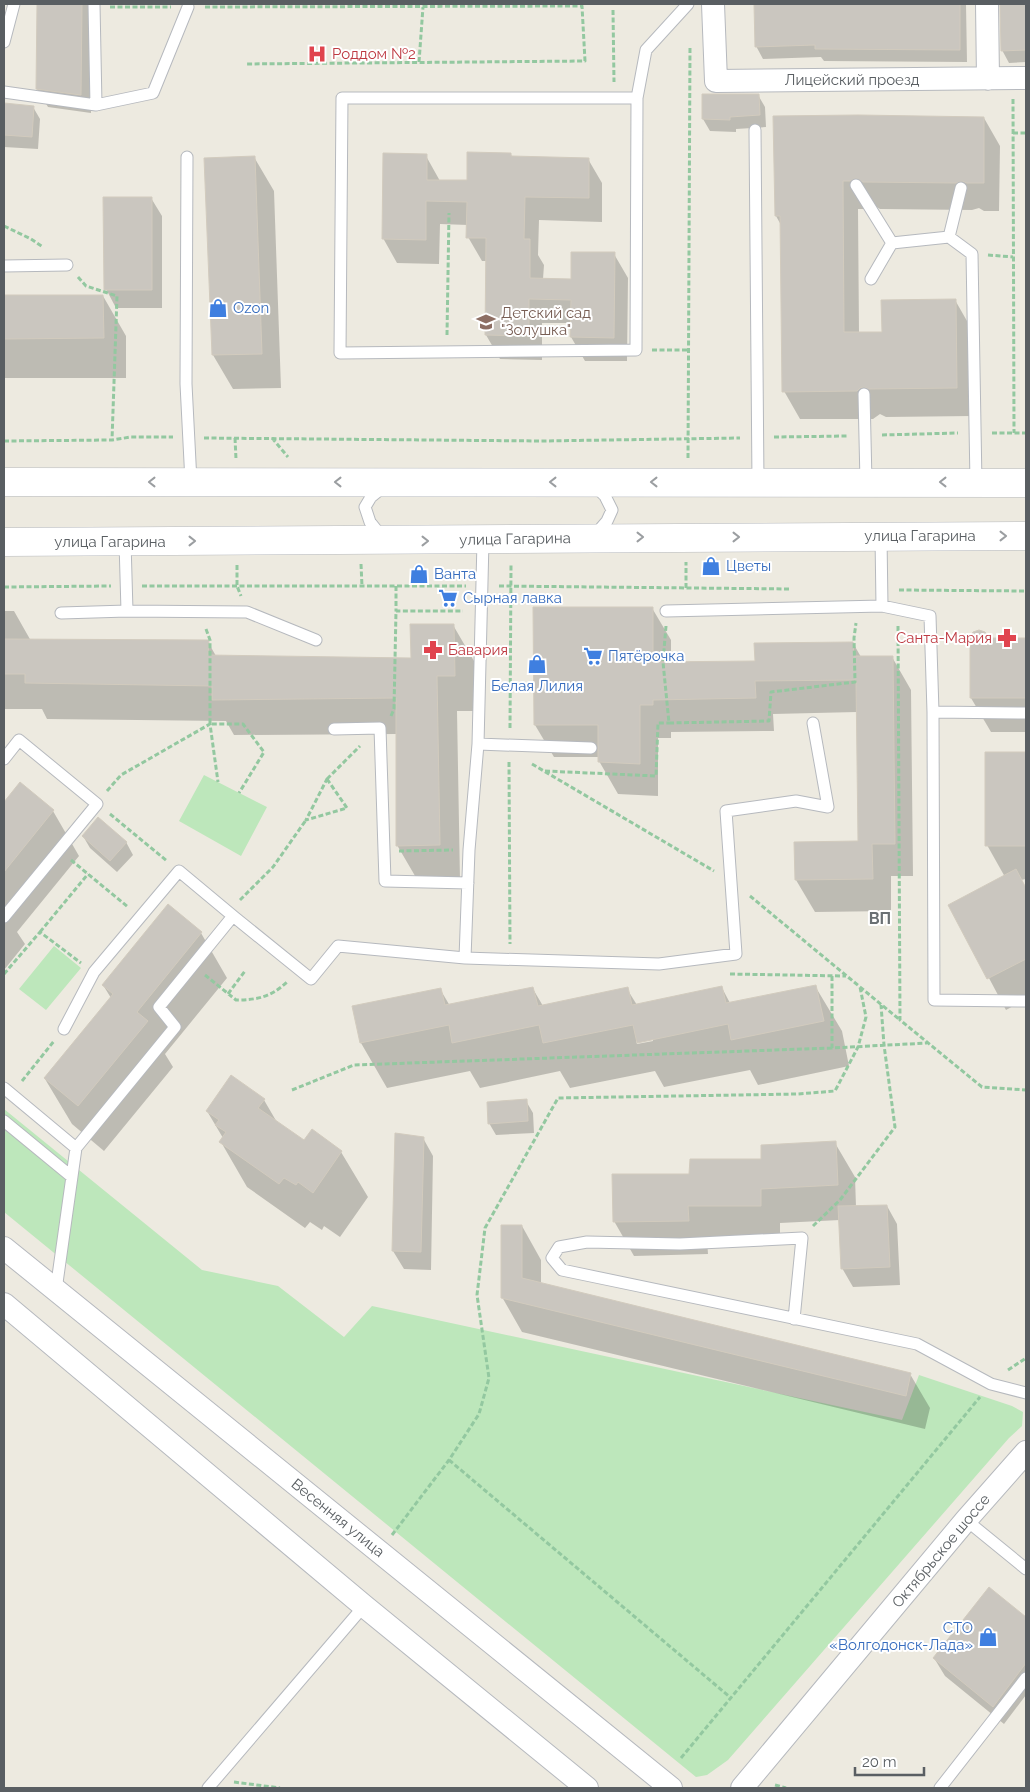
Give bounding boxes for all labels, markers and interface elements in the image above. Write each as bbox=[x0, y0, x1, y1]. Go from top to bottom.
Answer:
hospital icon: Роддом №2 bbox=[306, 43, 328, 65]
place label: Роддом №2 bbox=[332, 45, 416, 63]
street label: Лицейский проезд bbox=[785, 71, 920, 89]
shop icon: Ozon bbox=[207, 297, 229, 319]
place label: Ozon bbox=[233, 299, 269, 317]
place label: Детский сад "Золушка" bbox=[501, 304, 591, 339]
school or university icon: Детский сад "Золушка" bbox=[475, 311, 497, 333]
one-way arrow bbox=[148, 477, 156, 487]
one-way arrow bbox=[334, 477, 342, 487]
one-way arrow bbox=[549, 477, 556, 487]
one-way arrow bbox=[649, 477, 657, 487]
one-way arrow bbox=[938, 477, 946, 488]
street label: улица Гагарина bbox=[864, 527, 976, 545]
street label: улица Гагарина bbox=[459, 529, 571, 549]
one-way arrow bbox=[1000, 531, 1007, 541]
one-way arrow bbox=[636, 532, 644, 542]
one-way arrow bbox=[732, 532, 740, 542]
street label: улица Гагарина bbox=[54, 533, 166, 551]
one-way arrow bbox=[189, 536, 197, 546]
one-way arrow bbox=[422, 536, 429, 546]
shop icon: Цветы bbox=[700, 555, 722, 577]
place label: Цветы bbox=[726, 557, 771, 575]
shop icon: Ванта bbox=[408, 563, 430, 585]
place label: Ванта bbox=[434, 565, 476, 583]
supermarket icon: Сырная лавка bbox=[437, 587, 459, 609]
place label: Сырная лавка bbox=[463, 589, 562, 607]
pharmacy icon: Санта-Мария bbox=[996, 627, 1018, 649]
place label: Санта-Мария bbox=[896, 629, 992, 647]
pharmacy icon: Бавария bbox=[422, 639, 444, 661]
place label: Бавария bbox=[448, 641, 508, 659]
supermarket icon: Пятёрочка bbox=[582, 645, 604, 667]
place label: Пятёрочка bbox=[608, 647, 684, 665]
shop icon: Белая Лилия bbox=[526, 653, 548, 675]
place label: Белая Лилия bbox=[491, 677, 583, 695]
district label: ВП bbox=[869, 909, 891, 928]
street label: Весенняя улица bbox=[288, 1475, 388, 1561]
street label: Октябрьское шоссе bbox=[888, 1490, 994, 1611]
place label: СТО «Волгодонск-Лада» bbox=[829, 1619, 973, 1654]
shop icon: СТО «Волгодонск-Лада» bbox=[977, 1626, 999, 1648]
scale bar bbox=[855, 1744, 924, 1776]
text: 20 m bbox=[862, 1753, 897, 1771]

